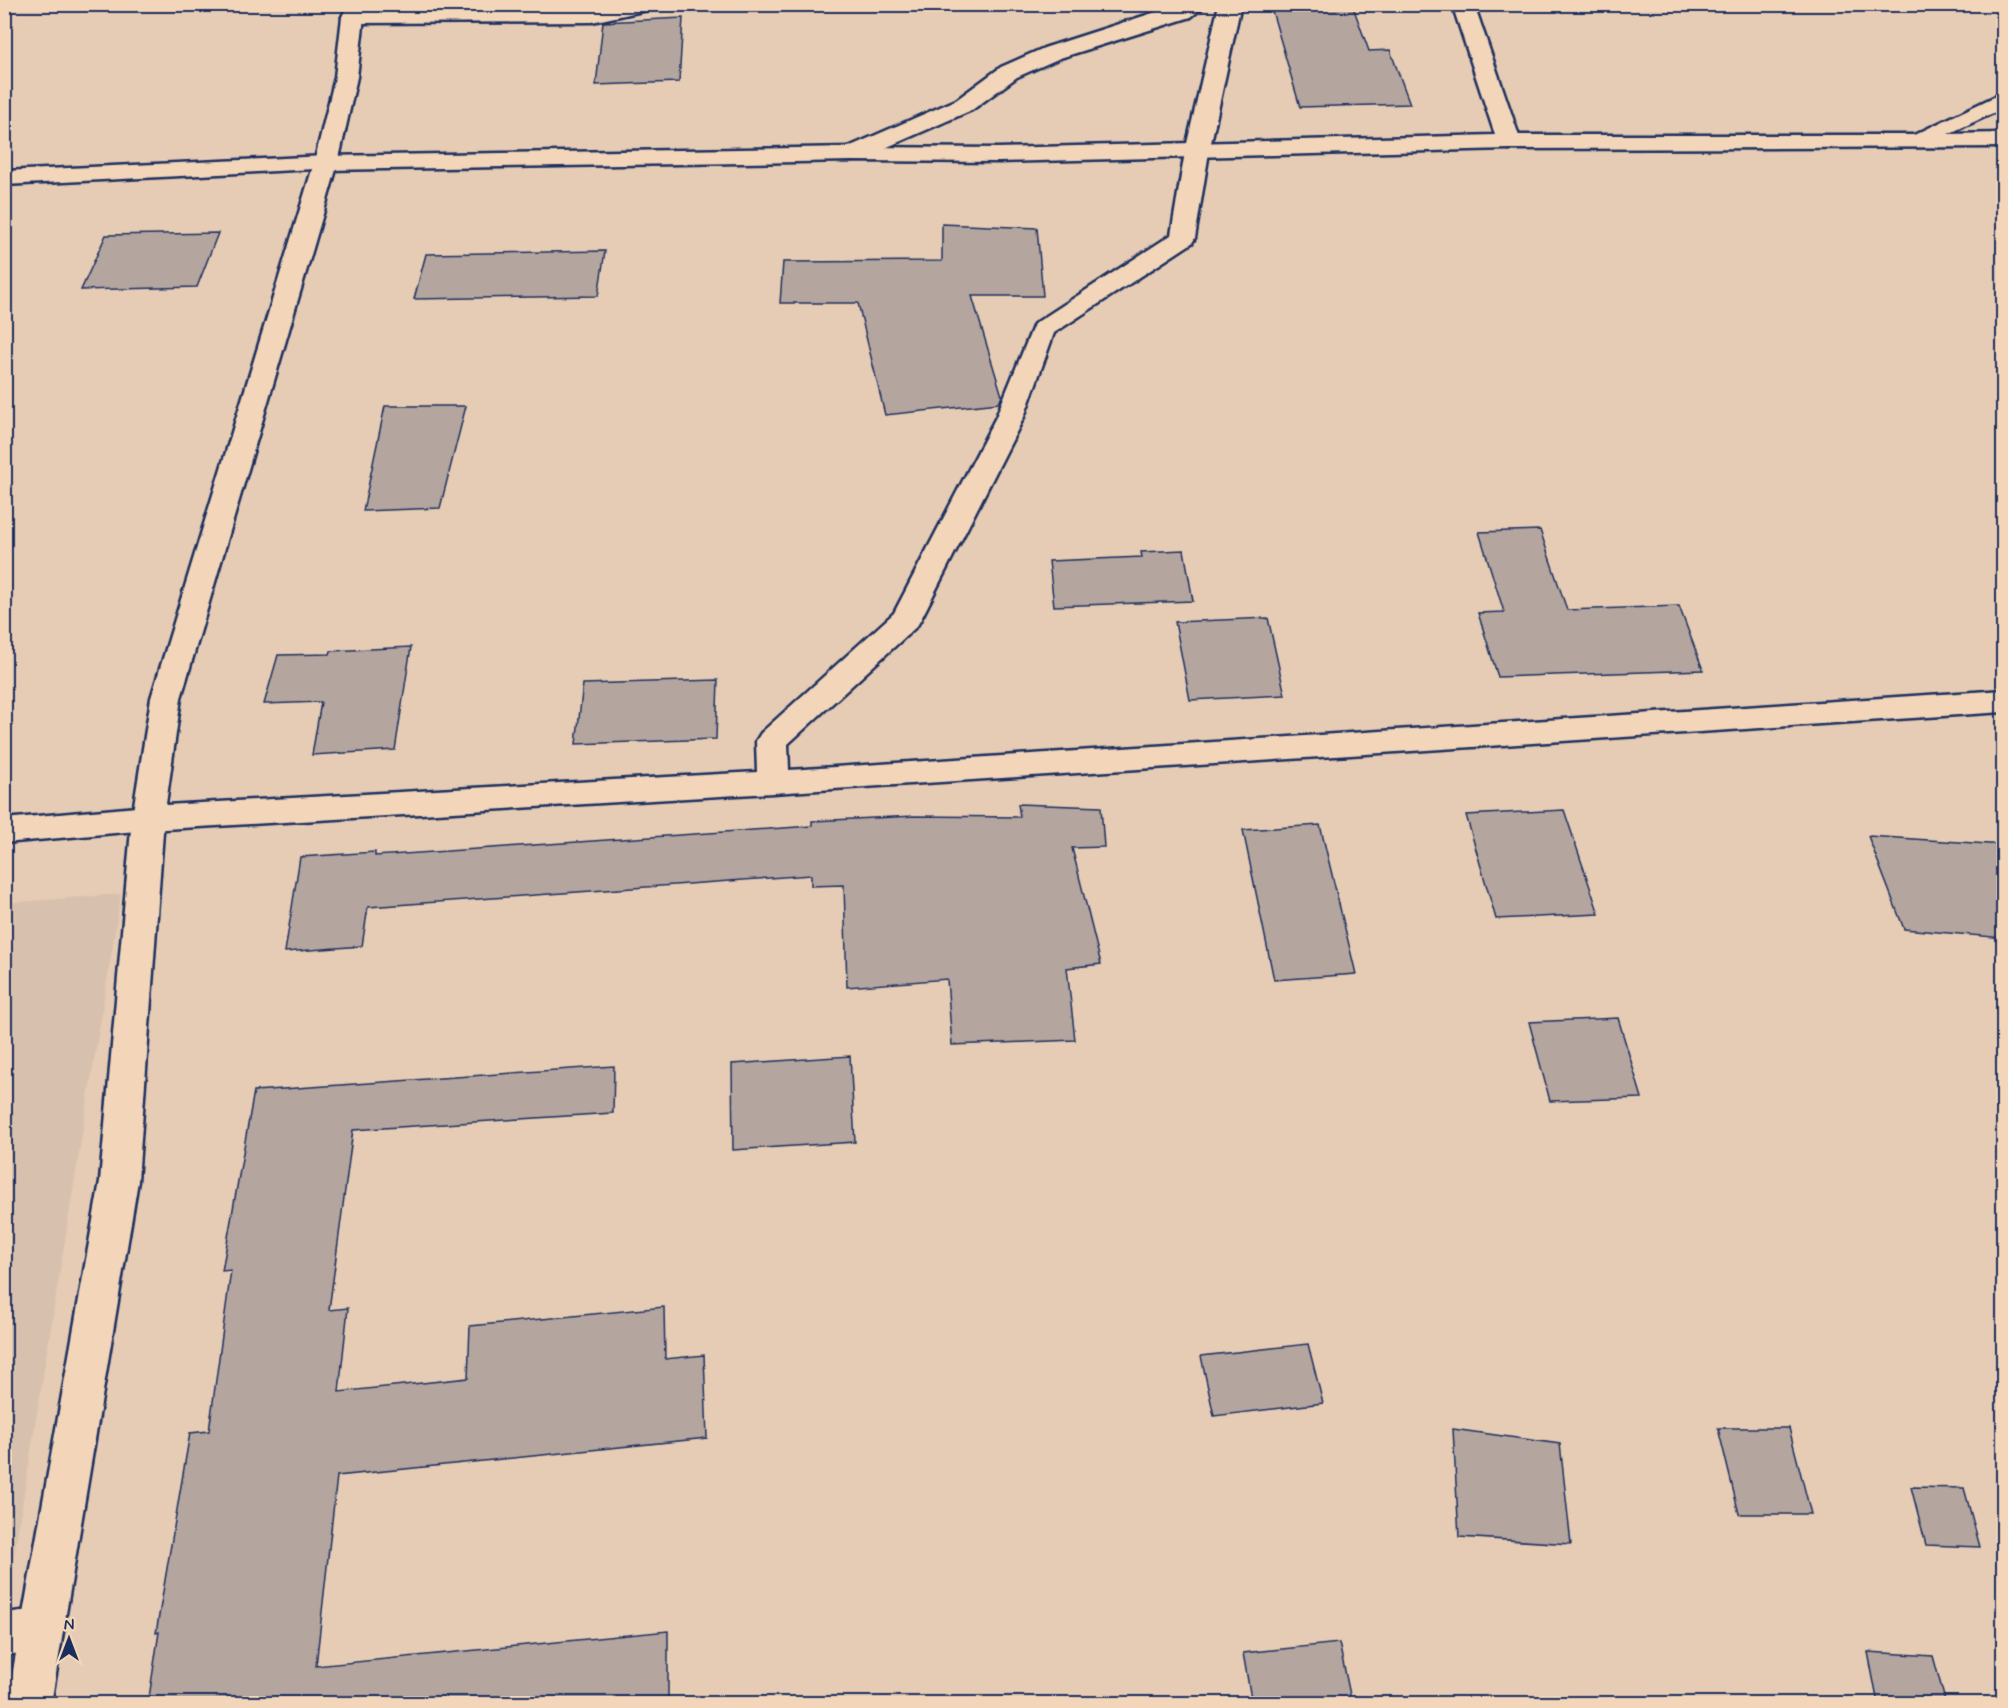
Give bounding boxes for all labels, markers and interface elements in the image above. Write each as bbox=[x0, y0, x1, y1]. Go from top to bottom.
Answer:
north arrow bbox=[39, 1609, 99, 1669]
text: N bbox=[64, 1615, 74, 1636]

